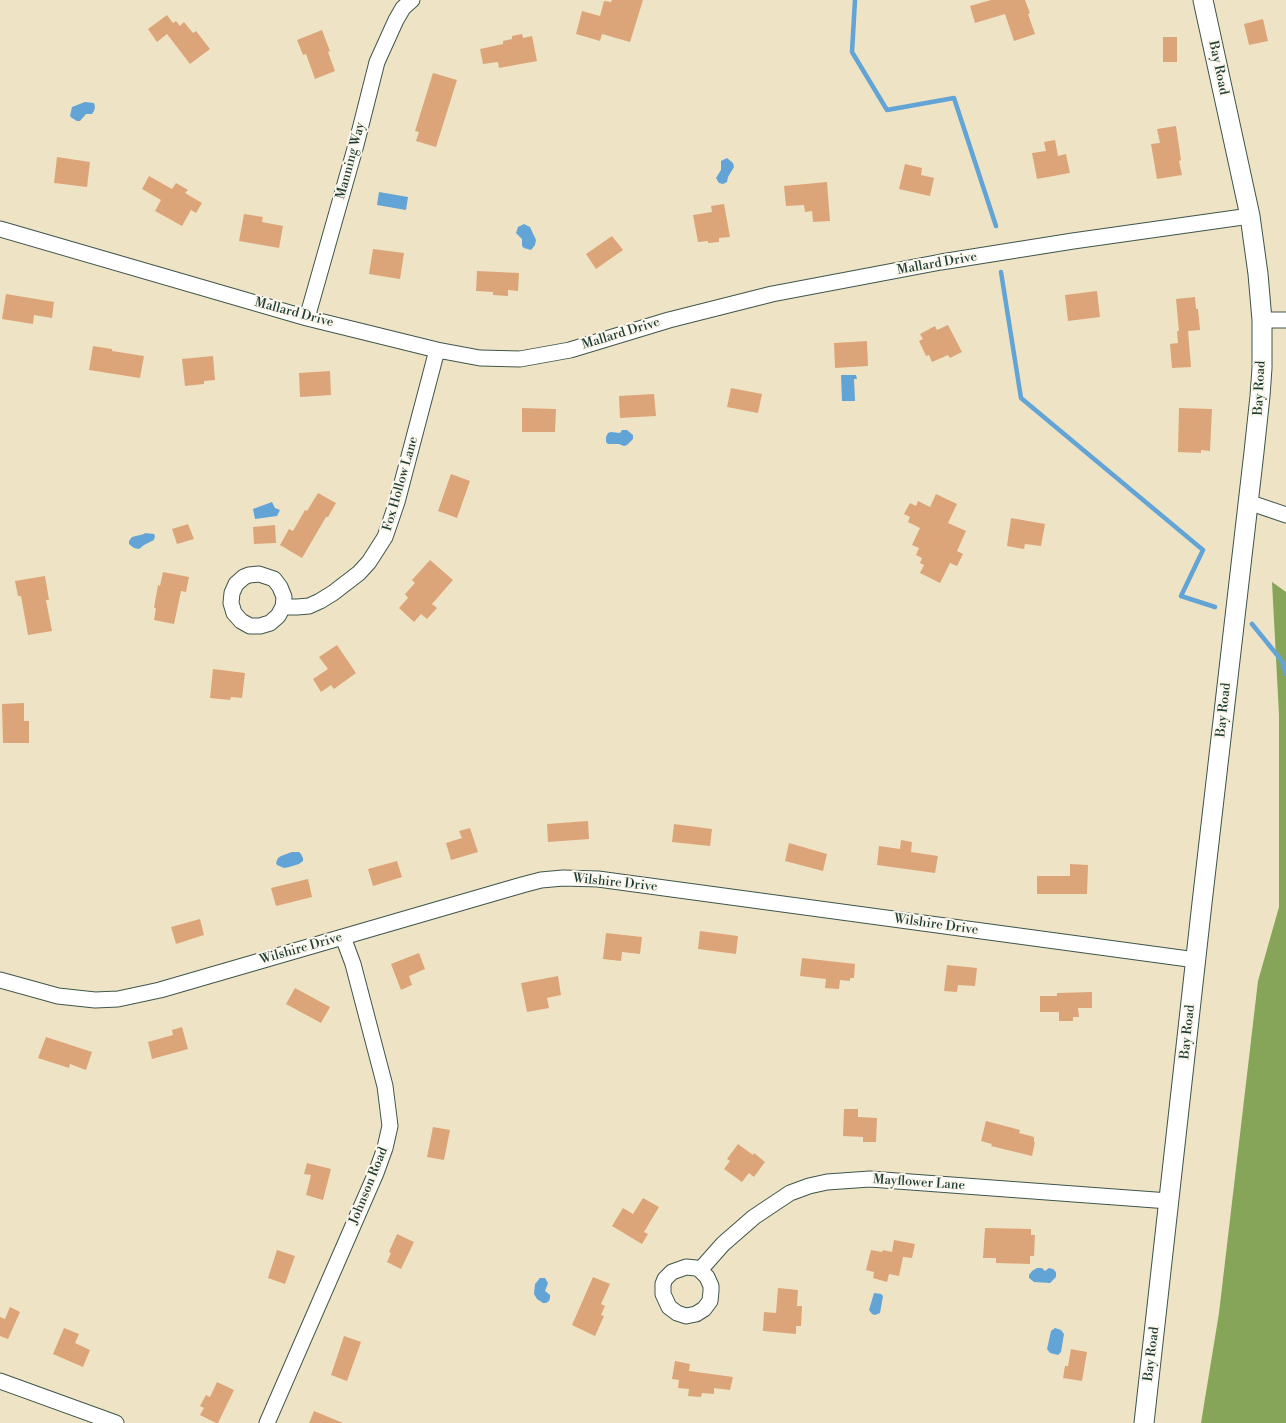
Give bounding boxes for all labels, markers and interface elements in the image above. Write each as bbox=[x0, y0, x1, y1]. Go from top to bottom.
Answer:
street label: Bay Road bbox=[1205, 40, 1231, 96]
street label: Manning Way bbox=[333, 121, 369, 201]
street label: Mallard Drive bbox=[896, 249, 978, 279]
street label: Mallard Drive bbox=[253, 295, 335, 331]
street label: Mallard Drive bbox=[580, 315, 662, 353]
street label: Bay Road bbox=[1251, 360, 1269, 416]
street label: Fox Hollow Lane bbox=[380, 435, 422, 533]
street label: Bay Road bbox=[1213, 682, 1235, 738]
street label: Wilshire Drive bbox=[572, 871, 658, 895]
street label: Wilshire Drive bbox=[893, 911, 979, 939]
street label: Wilshire Drive bbox=[258, 930, 344, 968]
street label: Bay Road bbox=[1177, 1004, 1199, 1060]
street label: Johnson Road bbox=[346, 1145, 392, 1227]
street label: Mayflower Lane bbox=[872, 1172, 966, 1194]
street label: Bay Road bbox=[1141, 1326, 1163, 1382]

